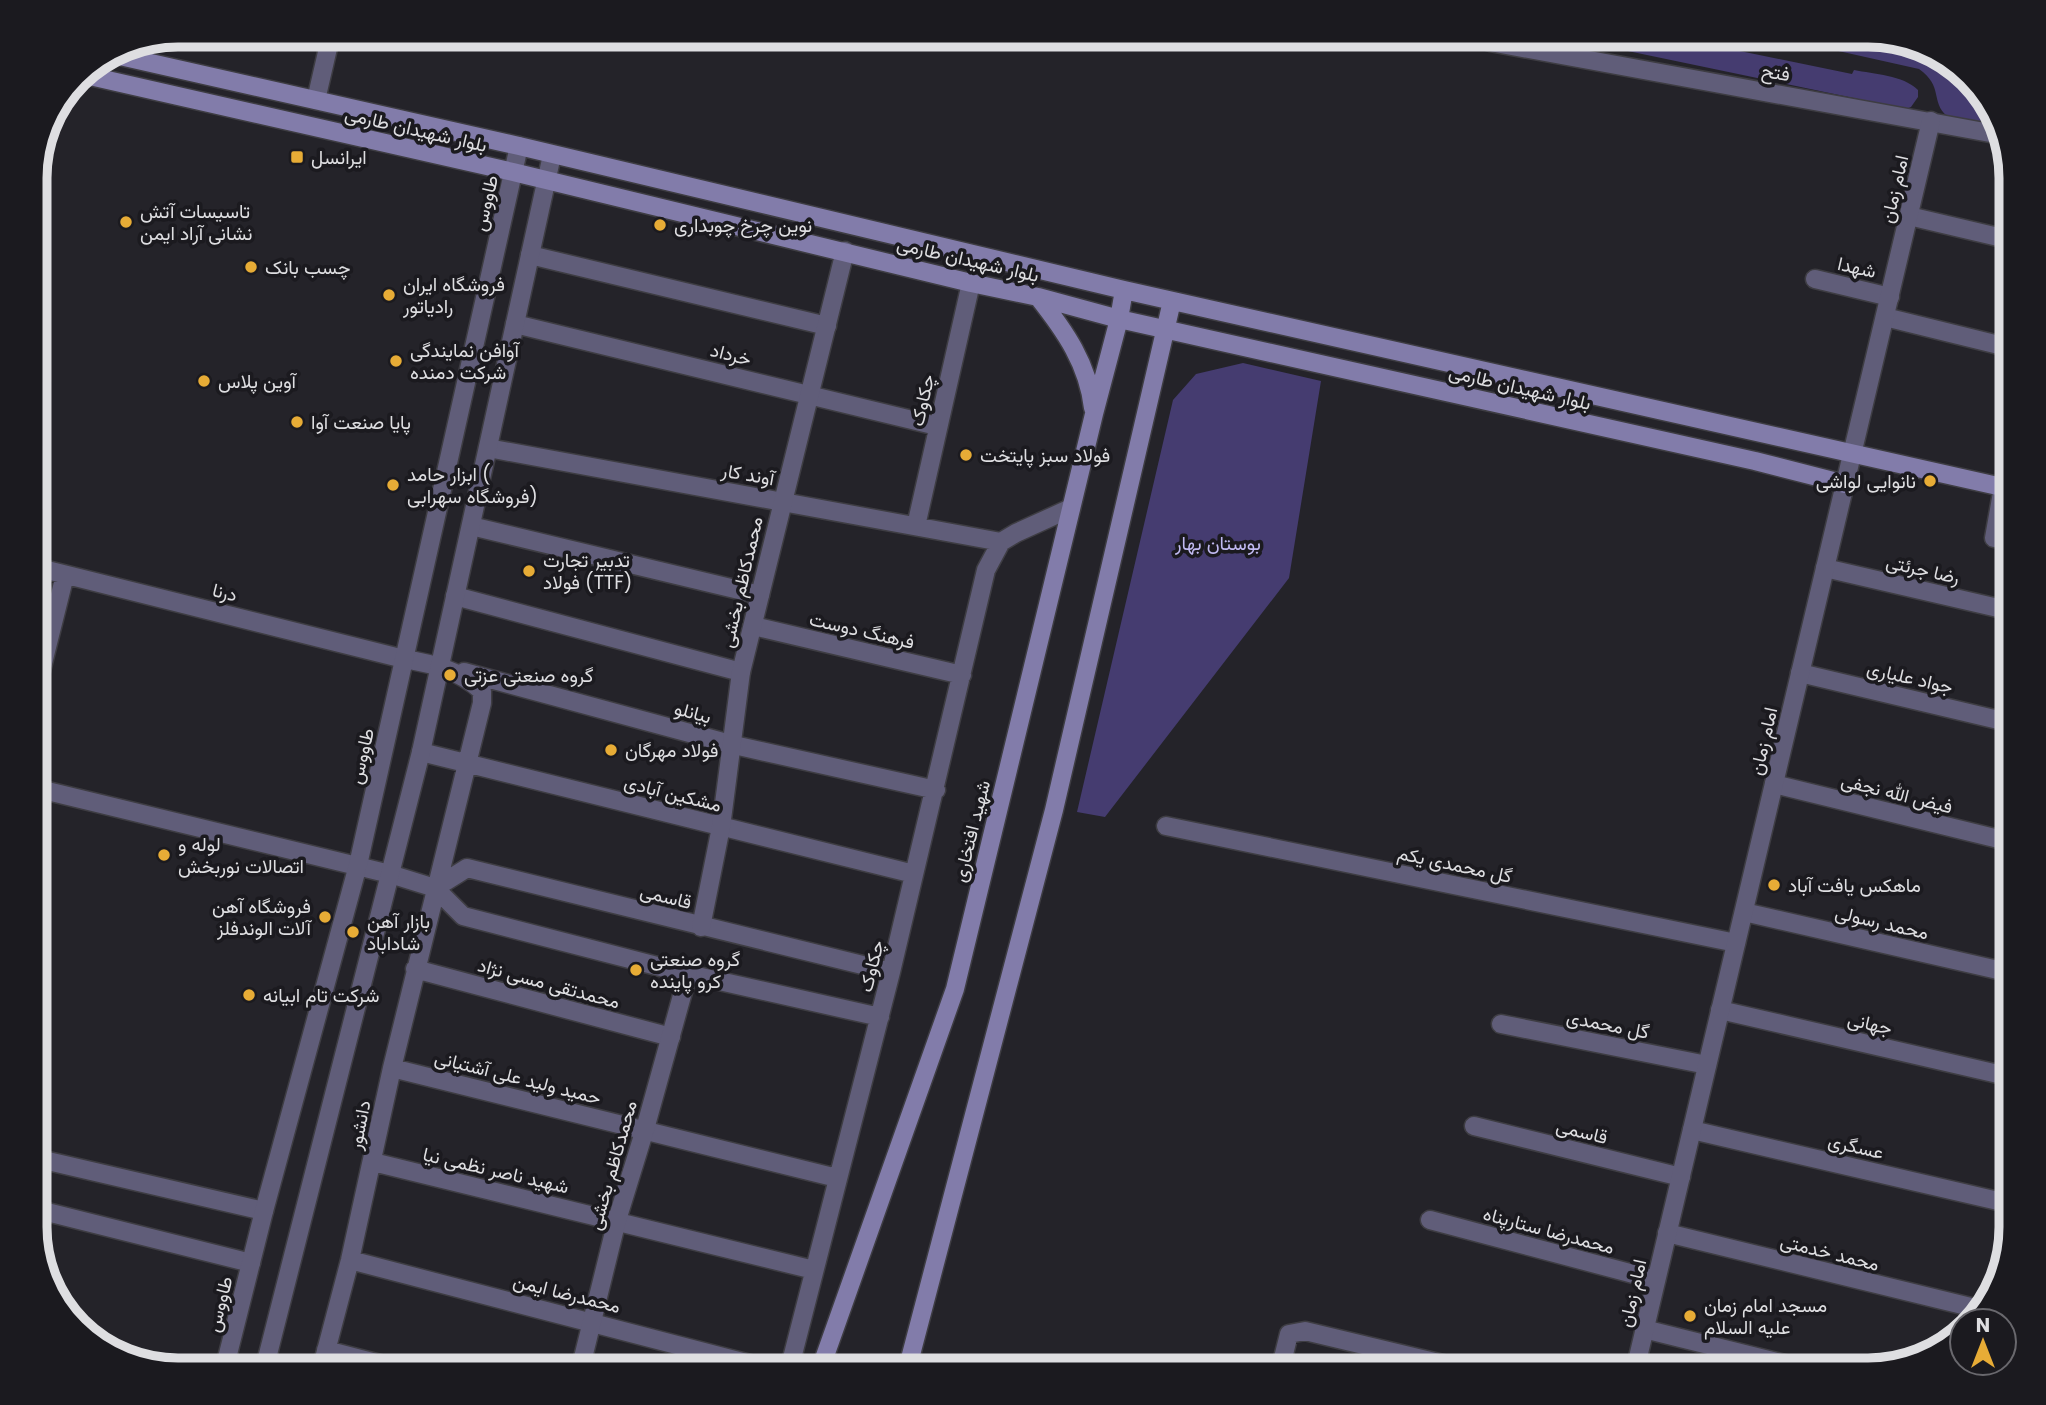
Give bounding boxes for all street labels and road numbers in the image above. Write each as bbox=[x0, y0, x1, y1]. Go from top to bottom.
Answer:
street label: فتح bbox=[1759, 57, 1792, 88]
street label: بلوار شهیدان طارمی bbox=[342, 100, 490, 159]
street label: امام زمان bbox=[1874, 153, 1915, 226]
street label: طاووس bbox=[466, 172, 505, 234]
street label: بلوار شهیدان طارمی bbox=[894, 230, 1042, 289]
street label: شهدا bbox=[1835, 250, 1879, 285]
street label: خرداد bbox=[708, 336, 754, 373]
street label: بلوار شهیدان طارمی bbox=[1446, 358, 1594, 417]
street label: چکاوک bbox=[903, 372, 942, 429]
street label: آوند کار bbox=[718, 456, 778, 493]
street label: محمدکاظم بخشی bbox=[713, 514, 770, 650]
street label: رضا جرئتی bbox=[1883, 548, 1962, 591]
street label: درنا bbox=[210, 576, 240, 609]
street label: فرهنگ دوست bbox=[807, 605, 917, 656]
street label: جواد علیاری bbox=[1864, 654, 1956, 700]
street label: بیانلو bbox=[671, 695, 714, 730]
street label: امام زمان bbox=[1743, 705, 1784, 778]
street label: طاووس bbox=[342, 725, 381, 787]
street label: فیض الله نجفی bbox=[1838, 767, 1955, 820]
street label: مشکین آبادی bbox=[621, 768, 725, 819]
street label: شهید افتخاری bbox=[946, 777, 997, 885]
street label: گل محمدی یکم bbox=[1395, 839, 1515, 890]
street label: قاسمی bbox=[637, 877, 694, 916]
street label: محمد رسولی bbox=[1832, 899, 1931, 946]
street label: چکاوک bbox=[852, 937, 891, 995]
street label: محمدتقی مسی نژاد bbox=[475, 952, 623, 1015]
street label: گل محمدی bbox=[1564, 1003, 1652, 1046]
street label: جهانی bbox=[1845, 1005, 1895, 1042]
street label: حمید ولید علی آشتیانی bbox=[432, 1044, 604, 1111]
street label: محمدکاظم بخشی bbox=[581, 1097, 644, 1233]
street label: دانشور bbox=[341, 1098, 378, 1153]
street label: قاسمی bbox=[1553, 1112, 1610, 1151]
street label: عسگری bbox=[1825, 1127, 1886, 1166]
street label: شهید ناصر نظمی نیا bbox=[420, 1141, 572, 1200]
street label: محمدرضا ستارپناه bbox=[1480, 1200, 1618, 1261]
street label: محمد خدمتی bbox=[1777, 1227, 1882, 1278]
street label: امام زمان bbox=[1612, 1257, 1653, 1330]
street label: محمدرضا ایمن bbox=[510, 1267, 623, 1320]
street label: طاووس bbox=[200, 1273, 239, 1335]

